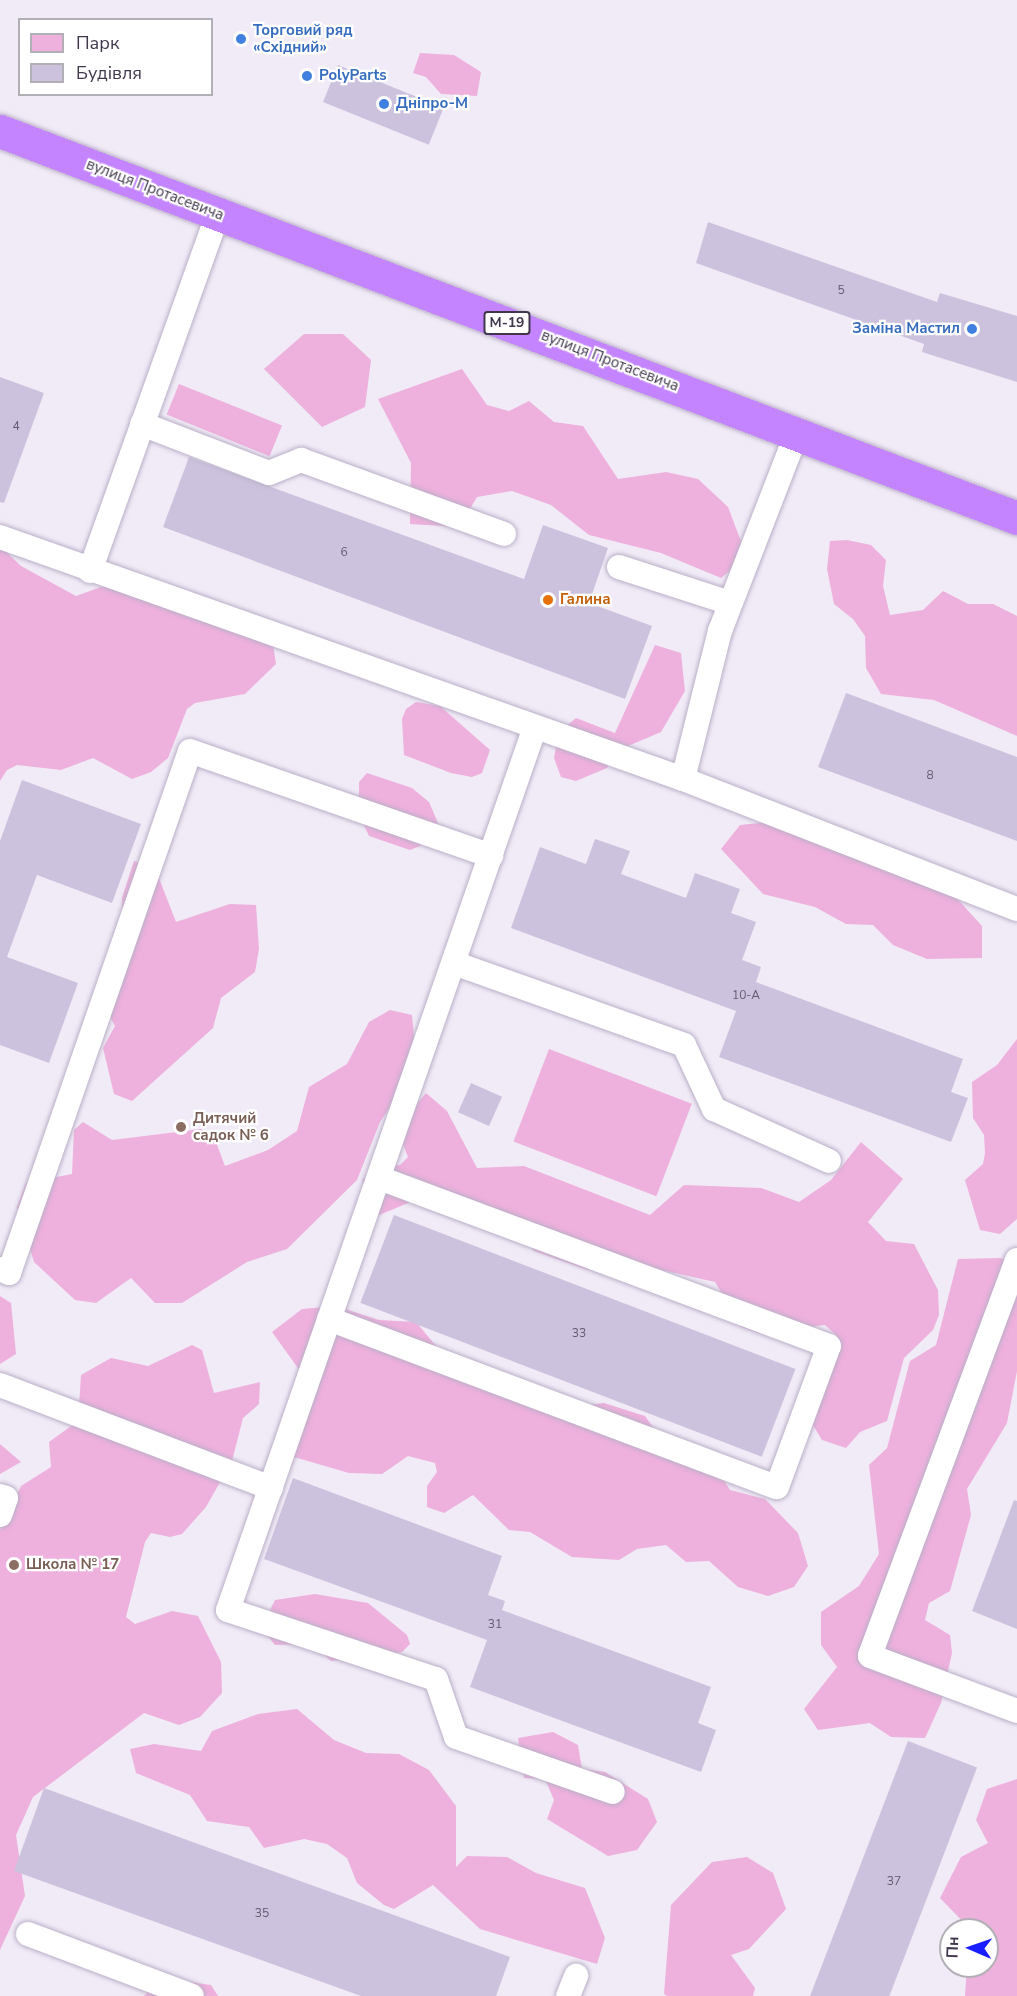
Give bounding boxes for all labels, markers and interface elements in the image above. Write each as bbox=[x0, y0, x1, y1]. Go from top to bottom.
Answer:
legend bbox=[18, 18, 213, 96]
place label: Торговий ряд «Східний» bbox=[253, 21, 352, 56]
text: Парк bbox=[76, 31, 119, 55]
marker: Торговий ряд «Східний» bbox=[234, 32, 248, 46]
text: Будівля bbox=[76, 61, 142, 85]
place label: PolyParts bbox=[319, 67, 387, 85]
marker: PolyParts bbox=[300, 69, 314, 83]
place label: Дніпро-М bbox=[396, 95, 468, 113]
marker: Дніпро-М bbox=[377, 97, 391, 111]
street label: вулиця Протасевича bbox=[84, 155, 226, 225]
house number: 5 bbox=[837, 284, 845, 298]
road number: М-19 bbox=[483, 312, 531, 334]
place label: Заміна Мастил bbox=[852, 320, 960, 338]
marker: Заміна Мастил bbox=[965, 322, 979, 336]
street label: вулиця Протасевича bbox=[539, 326, 681, 396]
house number: 4 bbox=[12, 420, 20, 434]
house number: 6 bbox=[340, 546, 348, 560]
place label: Галина bbox=[560, 591, 611, 609]
marker: Галина bbox=[541, 593, 555, 607]
house number: 8 bbox=[926, 769, 934, 783]
house number: 10-А bbox=[732, 989, 760, 1003]
place label: Дитячий садок № 6 bbox=[193, 1109, 269, 1144]
marker: Дитячий садок № 6 bbox=[174, 1120, 188, 1134]
house number: 33 bbox=[572, 1327, 586, 1341]
place label: Школа № 17 bbox=[26, 1556, 119, 1574]
marker: Школа № 17 bbox=[7, 1558, 21, 1572]
house number: 31 bbox=[488, 1618, 502, 1632]
house number: 37 bbox=[887, 1875, 901, 1889]
house number: 35 bbox=[255, 1907, 269, 1921]
north arrow bbox=[939, 1918, 999, 1978]
text: Пн bbox=[942, 1936, 964, 1959]

